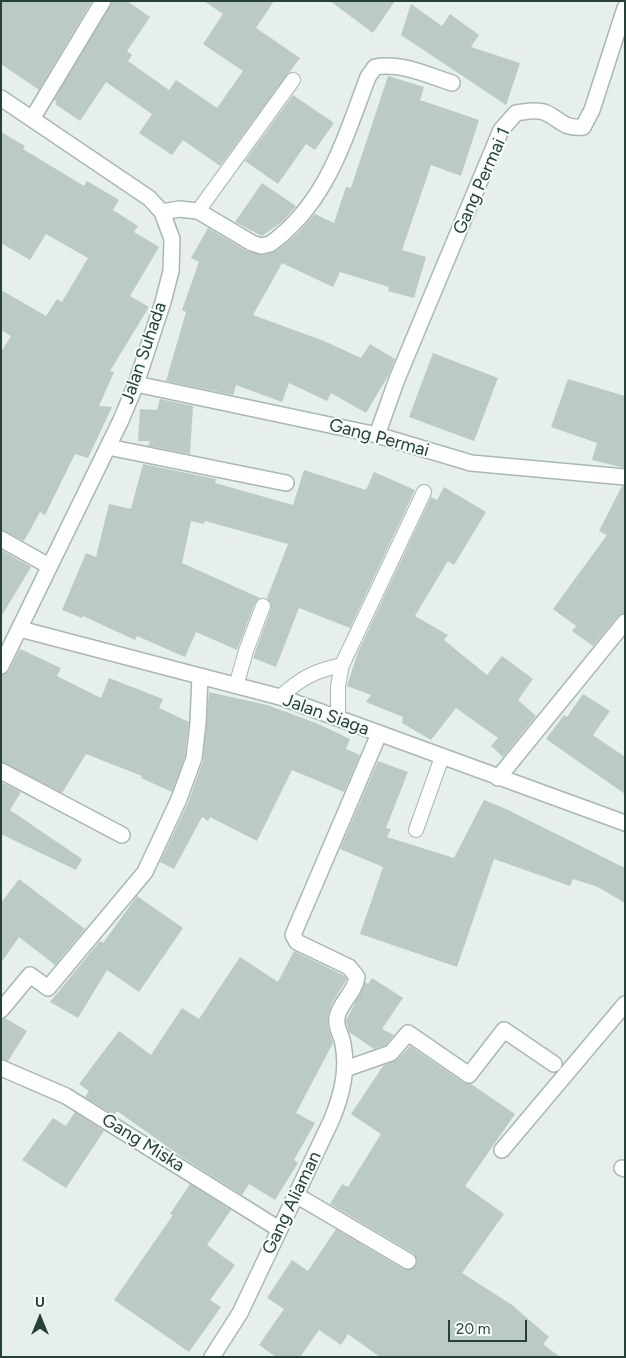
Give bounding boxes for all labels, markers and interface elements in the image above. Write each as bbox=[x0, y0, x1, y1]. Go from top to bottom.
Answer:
street label: Gang Permai 1 bbox=[449, 124, 515, 238]
street label: Jalan Suhada bbox=[117, 299, 171, 407]
street label: Gang Permai bbox=[327, 414, 431, 462]
street label: Jalan Siaga bbox=[280, 689, 372, 741]
street label: Gang Miska bbox=[98, 1109, 188, 1177]
street label: Gang Aliaman bbox=[258, 1148, 326, 1258]
north arrow bbox=[15, 1293, 65, 1343]
text: U bbox=[35, 1294, 45, 1311]
scale bar bbox=[451, 1310, 530, 1342]
text: 20 m bbox=[456, 1320, 490, 1338]

